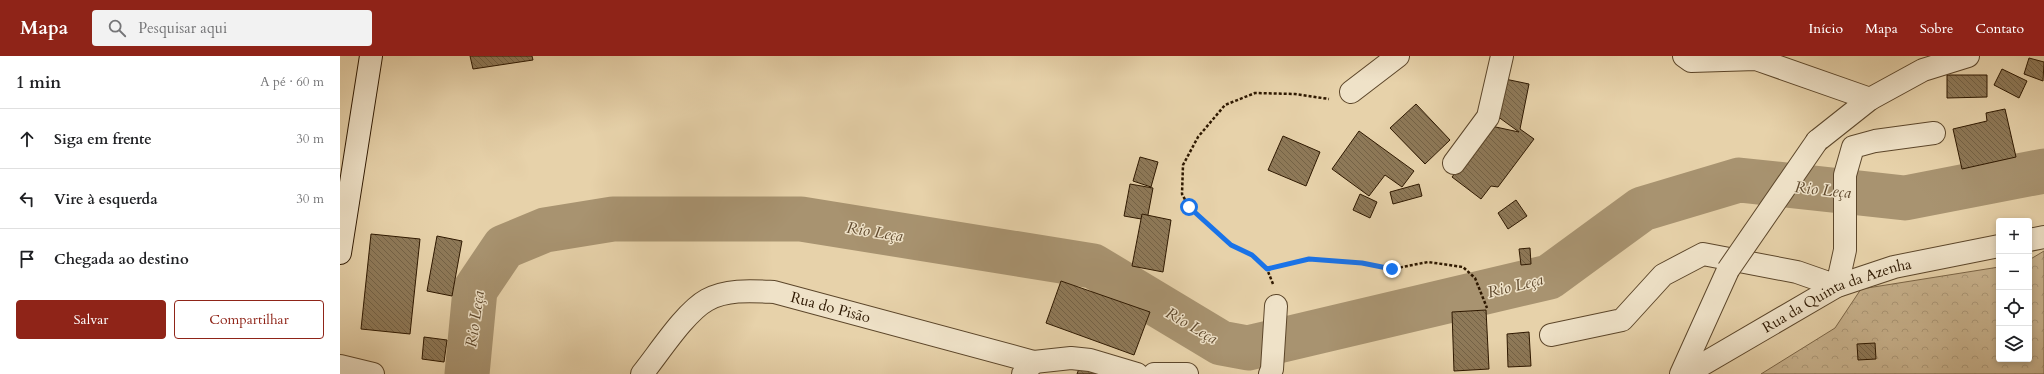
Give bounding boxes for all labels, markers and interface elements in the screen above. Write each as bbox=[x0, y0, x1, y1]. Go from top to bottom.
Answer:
search box bbox=[92, 10, 372, 46]
text: Mapa bbox=[20, 15, 68, 41]
icon: search bbox=[106, 17, 128, 39]
text: Pesquisar aqui bbox=[138, 18, 227, 38]
text: Início bbox=[1808, 19, 1843, 38]
text: Mapa bbox=[1865, 19, 1898, 38]
text: Sobre bbox=[1920, 19, 1953, 38]
text: Contato bbox=[1975, 19, 2024, 38]
text: 1 min bbox=[16, 71, 61, 94]
text: A pé · 60 m bbox=[260, 73, 324, 91]
icon: ahead bbox=[16, 128, 38, 150]
text: Siga em frente bbox=[54, 129, 152, 149]
text: 30 m bbox=[296, 130, 324, 148]
water label: Rio Leça bbox=[1794, 176, 1852, 204]
icon: left bbox=[16, 188, 38, 210]
text: Vire à esquerda bbox=[54, 189, 158, 209]
text: 30 m bbox=[296, 190, 324, 208]
route start bbox=[1180, 198, 1198, 216]
water label: Rio Leça bbox=[845, 217, 905, 247]
map controls bbox=[1996, 218, 2032, 362]
button: + bbox=[1996, 218, 2032, 254]
icon: arrive bbox=[16, 248, 38, 270]
text: Chegada ao destino bbox=[54, 249, 189, 269]
street label: Rua da Quinta da Azenha bbox=[1758, 254, 1914, 338]
button: − bbox=[1996, 254, 2032, 290]
route end bbox=[1383, 260, 1401, 278]
water label: Rio Leça bbox=[1485, 268, 1545, 304]
street label: Rua do Pisão bbox=[788, 287, 873, 328]
water label: Rio Leça bbox=[460, 290, 490, 349]
button: locate bbox=[1996, 290, 2032, 326]
button: Salvar bbox=[16, 300, 166, 339]
button: Compartilhar bbox=[174, 300, 324, 339]
water label: Rio Leça bbox=[1161, 302, 1222, 350]
button: layers bbox=[1996, 326, 2032, 362]

